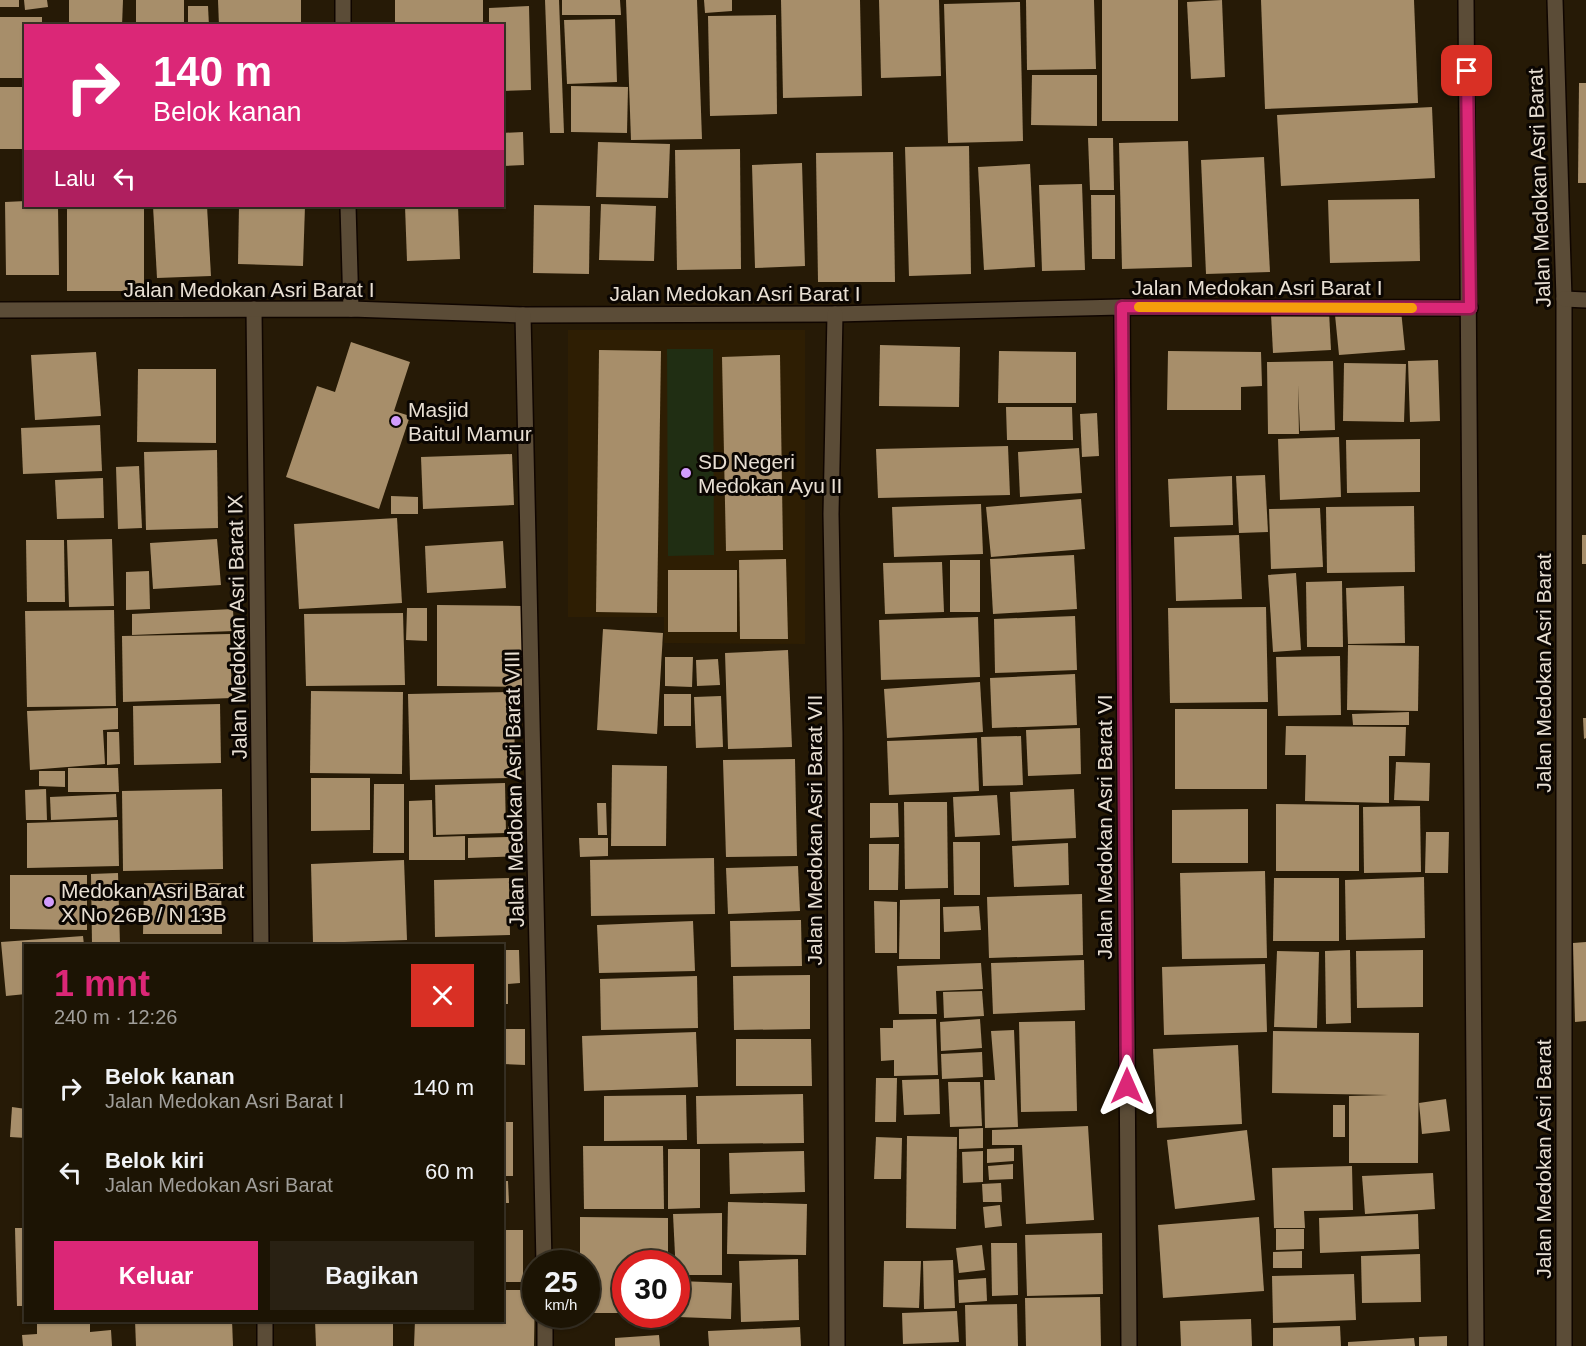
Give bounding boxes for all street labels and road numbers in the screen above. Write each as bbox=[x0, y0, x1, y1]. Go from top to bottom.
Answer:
street label: Jalan Medokan Asri Barat bbox=[1523, 68, 1555, 308]
street label: Jalan Medokan Asri Barat I bbox=[1132, 276, 1382, 299]
street label: Jalan Medokan Asri Barat I bbox=[124, 278, 374, 301]
street label: Jalan Medokan Asri Barat I bbox=[610, 282, 860, 305]
street label: Jalan Medokan Asri Barat IX bbox=[223, 494, 251, 760]
street label: Jalan Medokan Asri Barat bbox=[1532, 553, 1555, 793]
street label: Jalan Medokan Asri Barat VIII bbox=[500, 651, 528, 927]
street label: Jalan Medokan Asri Barat VII bbox=[803, 695, 826, 965]
street label: Jalan Medokan Asri Barat VI bbox=[1093, 695, 1116, 959]
street label: Jalan Medokan Asri Barat bbox=[1532, 1039, 1555, 1279]

